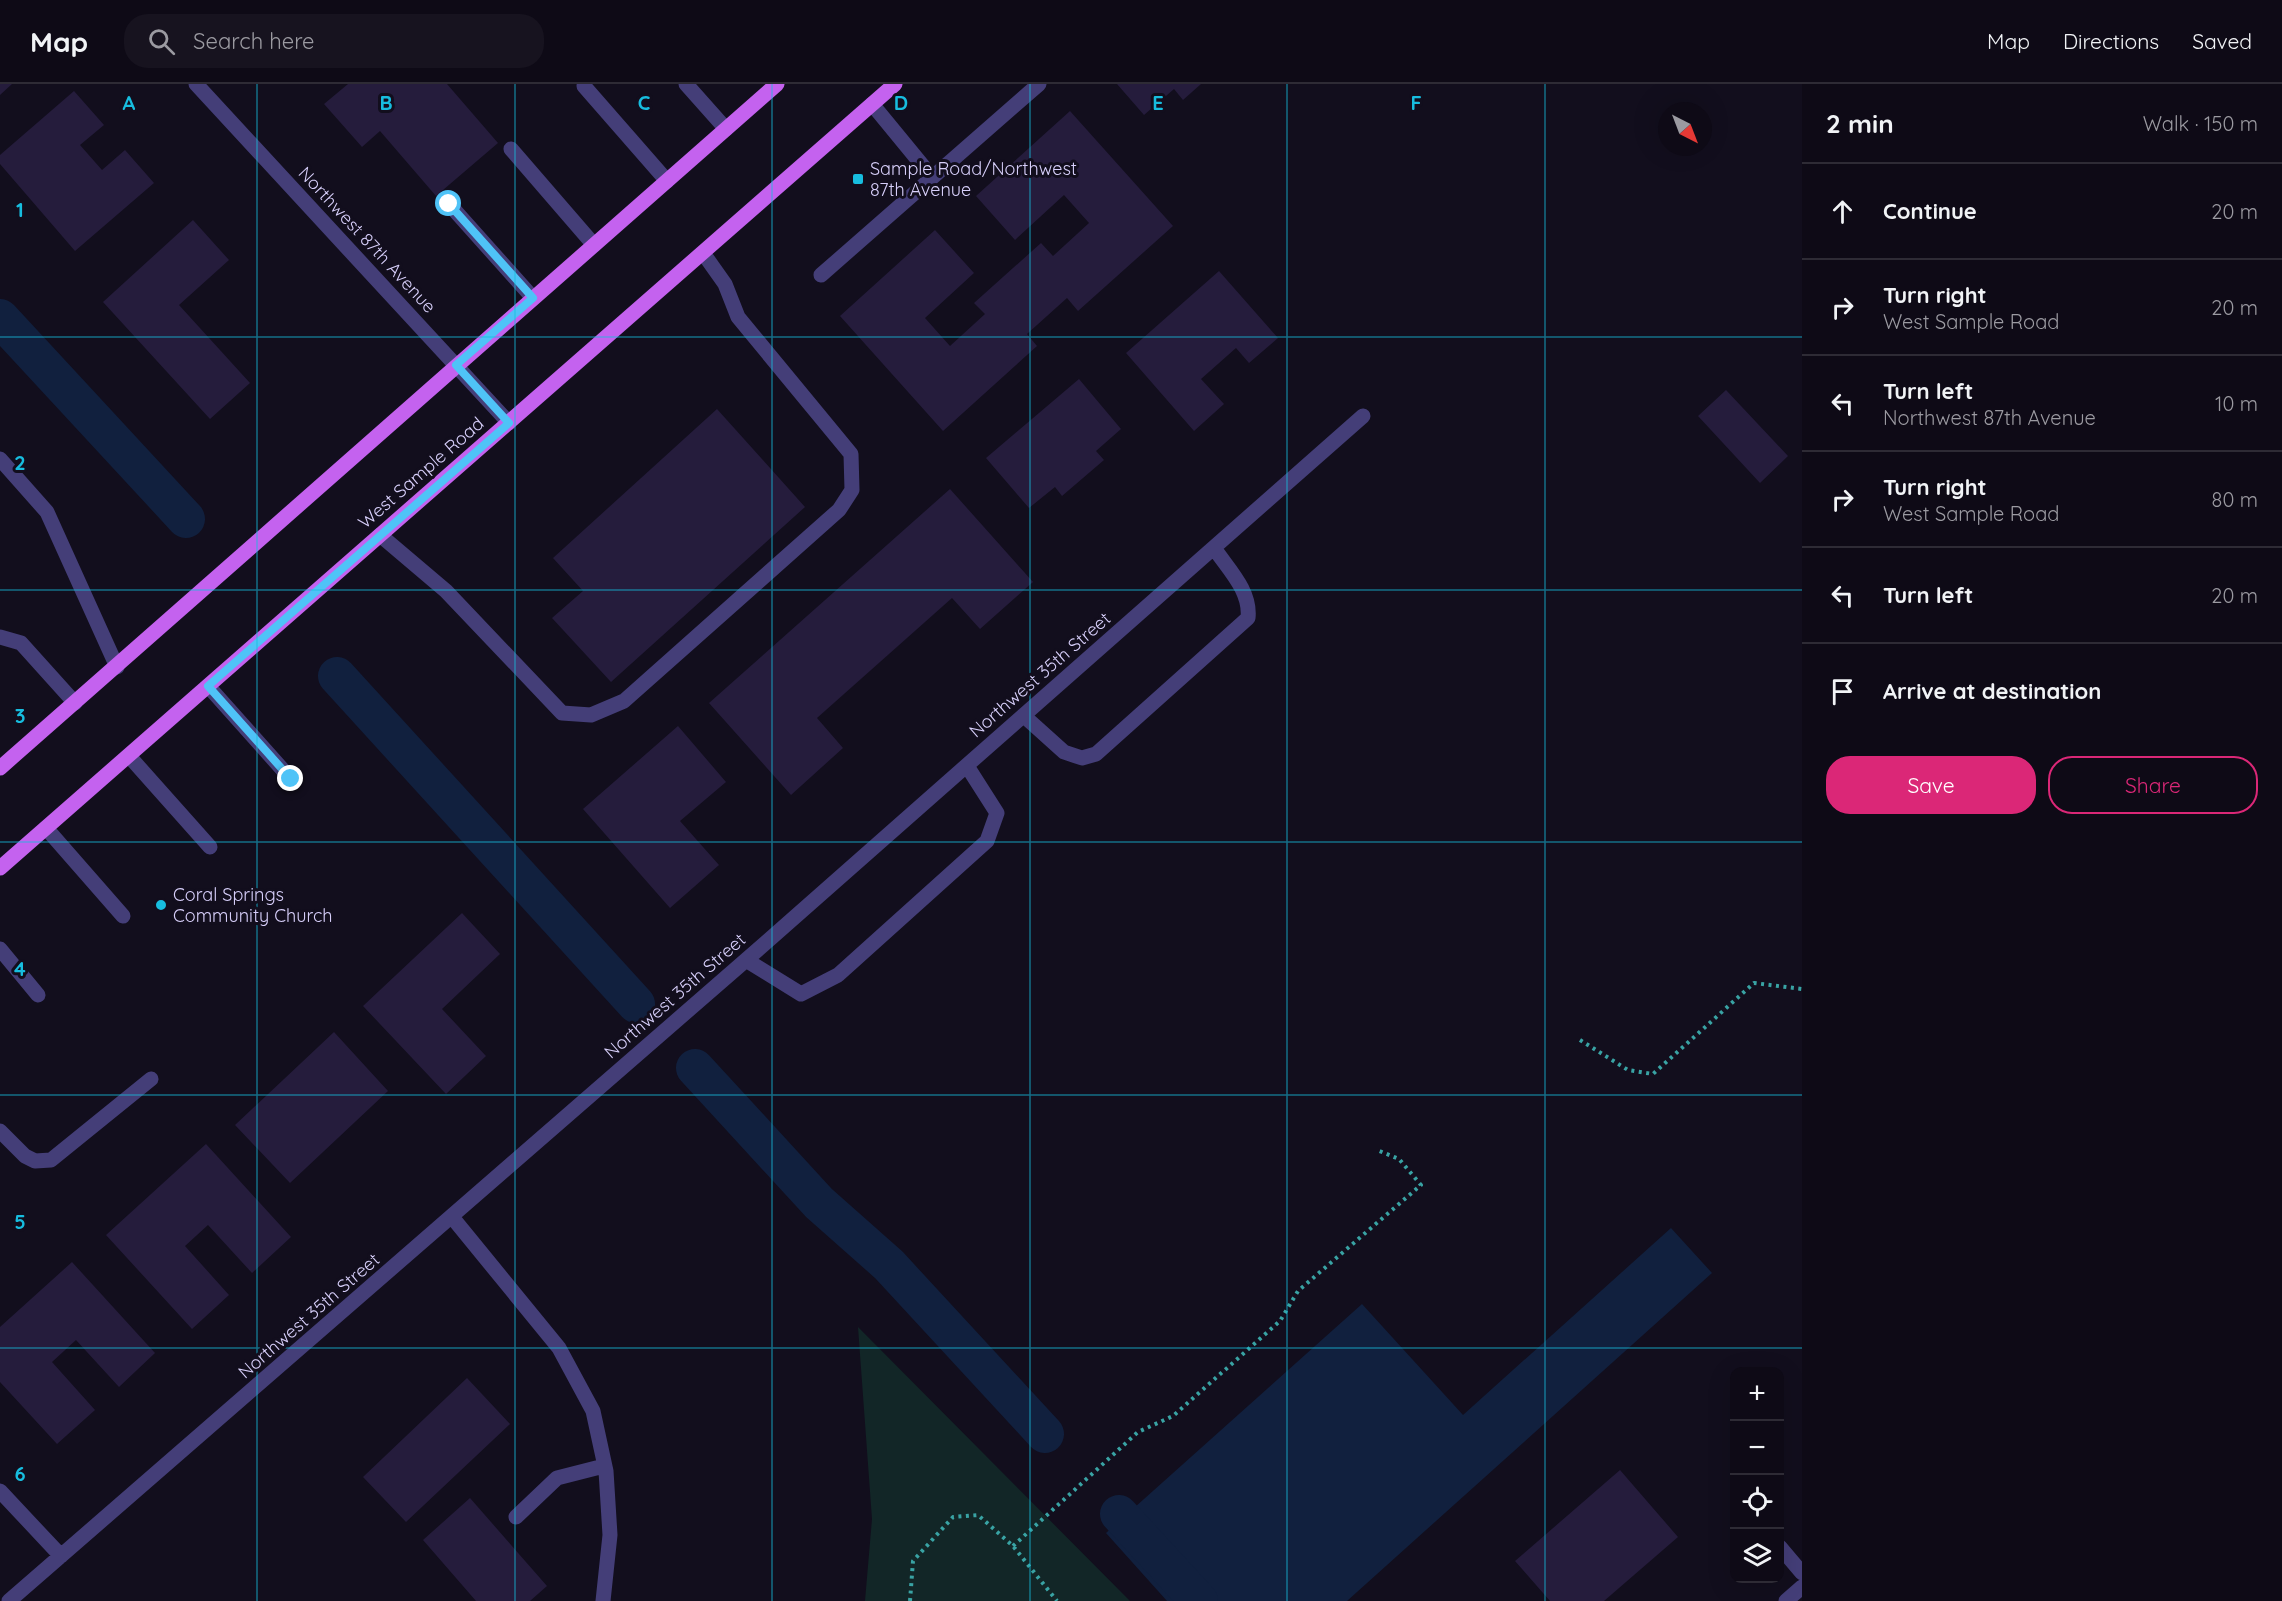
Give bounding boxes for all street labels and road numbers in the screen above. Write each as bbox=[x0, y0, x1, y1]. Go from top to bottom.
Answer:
street label: Northwest 87th Avenue bbox=[294, 162, 441, 318]
street label: West Sample Road bbox=[353, 412, 488, 533]
street label: Northwest 35th Street bbox=[964, 607, 1115, 742]
street label: Northwest 35th Street bbox=[599, 928, 750, 1063]
street label: Northwest 35th Street bbox=[233, 1248, 384, 1383]

